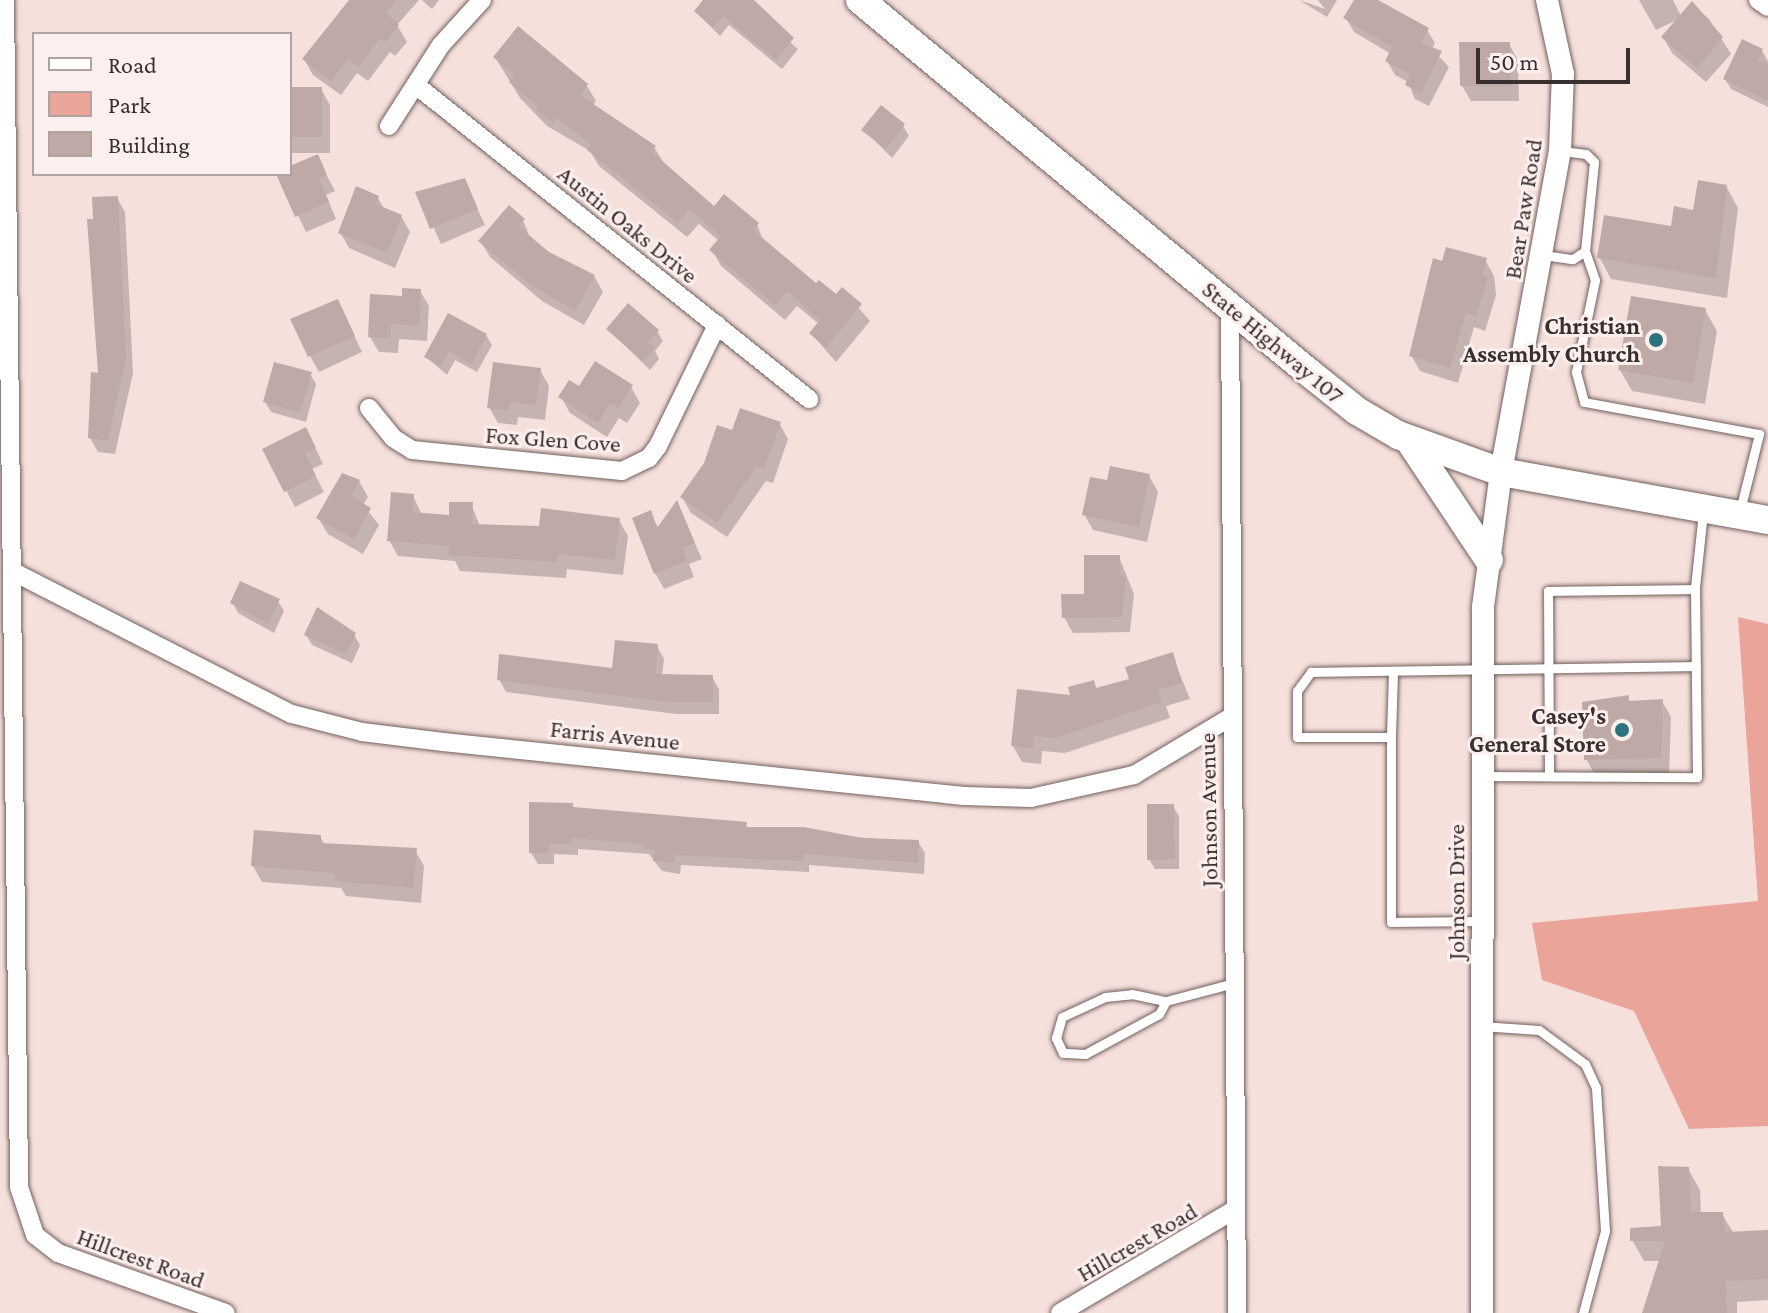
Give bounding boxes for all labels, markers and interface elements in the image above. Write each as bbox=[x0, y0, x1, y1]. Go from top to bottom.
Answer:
legend bbox=[32, 32, 292, 176]
scale bar bbox=[1480, 32, 1634, 82]
text: 50 m bbox=[1490, 48, 1539, 75]
text: Road bbox=[108, 51, 157, 78]
text: Park bbox=[108, 91, 151, 118]
text: Building bbox=[108, 131, 190, 158]
street label: Bear Paw Road bbox=[1498, 137, 1548, 281]
street label: Austin Oaks Drive bbox=[552, 159, 704, 289]
street label: State Highway 107 bbox=[1197, 275, 1349, 409]
place label: Christian Assembly Church bbox=[1463, 312, 1640, 368]
marker: Christian Assembly Church bbox=[1647, 331, 1665, 349]
street label: Fox Glen Cove bbox=[484, 420, 622, 458]
place label: Casey's General Store bbox=[1469, 702, 1606, 758]
street label: Farris Avenue bbox=[549, 714, 681, 756]
marker: Casey's General Store bbox=[1613, 721, 1631, 739]
street label: Johnson Avenue bbox=[1192, 733, 1224, 887]
street label: Johnson Drive bbox=[1442, 824, 1470, 960]
street label: Hillcrest Road bbox=[1072, 1196, 1202, 1288]
street label: Hillcrest Road bbox=[73, 1222, 209, 1294]

